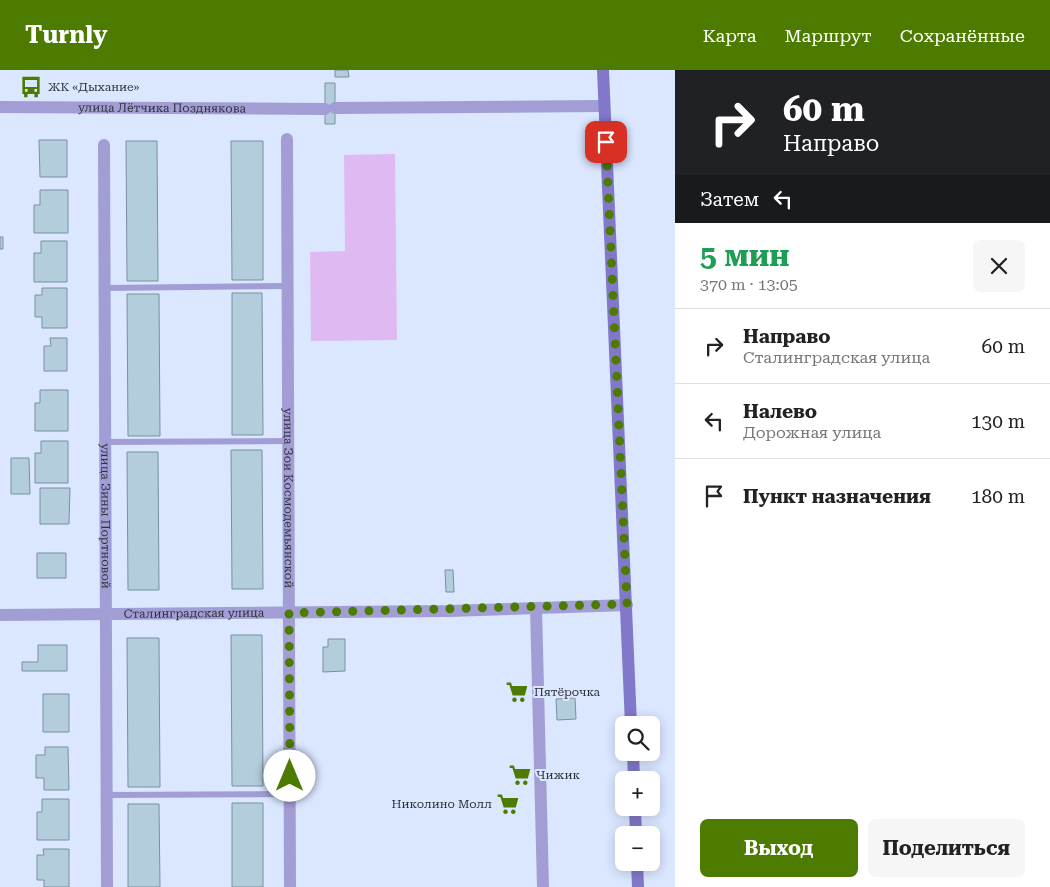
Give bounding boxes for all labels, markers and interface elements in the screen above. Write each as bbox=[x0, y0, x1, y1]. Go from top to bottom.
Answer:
text: Turnly bbox=[25, 21, 108, 49]
text: Карта bbox=[703, 25, 757, 46]
text: Маршрут bbox=[785, 25, 872, 46]
text: Сохранённые bbox=[900, 25, 1025, 46]
bus stop icon: ЖК «Дыхание» bbox=[18, 74, 44, 100]
place label: ЖК «Дыхание» bbox=[48, 80, 140, 94]
text: 60 m bbox=[783, 89, 865, 130]
icon: right bbox=[700, 90, 765, 155]
street label: улица Лётчика Позднякова bbox=[78, 100, 247, 116]
pin bbox=[585, 121, 627, 163]
icon: arrive bbox=[592, 128, 620, 156]
text: Направо bbox=[783, 131, 879, 156]
icon: left bbox=[769, 185, 797, 213]
text: Затем bbox=[700, 188, 759, 211]
text: 5 мин bbox=[700, 238, 790, 273]
button: close bbox=[973, 240, 1025, 292]
text: 370 m · 13:05 bbox=[700, 275, 798, 294]
text: Направо bbox=[743, 325, 830, 348]
icon: right bbox=[700, 332, 728, 360]
text: 60 m bbox=[982, 335, 1025, 358]
text: Сталинградская улица bbox=[743, 348, 930, 367]
text: Налево bbox=[743, 400, 817, 423]
icon: left bbox=[700, 407, 728, 435]
street label: улица Зои Космодемьянской bbox=[281, 408, 296, 588]
text: 130 m bbox=[971, 410, 1025, 433]
text: Дорожная улица bbox=[743, 423, 881, 442]
street label: улица Зины Портновой bbox=[98, 443, 113, 589]
icon: arrive bbox=[700, 482, 728, 510]
text: Пункт назначения bbox=[743, 485, 931, 508]
text: 180 m bbox=[971, 485, 1025, 508]
street label: Сталинградская улица bbox=[124, 606, 265, 621]
supermarket icon: Пятёрочка bbox=[504, 679, 530, 705]
place label: Пятёрочка bbox=[534, 685, 601, 699]
map controls bbox=[615, 716, 660, 871]
button: search bbox=[615, 716, 660, 761]
position arrow bbox=[263, 749, 315, 801]
supermarket icon: Чижик bbox=[507, 762, 533, 788]
place label: Чижик bbox=[536, 768, 580, 782]
button: + bbox=[615, 771, 660, 816]
supermarket icon: Николино Молл bbox=[495, 791, 521, 817]
place label: Николино Молл bbox=[392, 797, 492, 811]
button: Выход bbox=[700, 819, 858, 877]
button: Поделиться bbox=[868, 819, 1025, 877]
button: − bbox=[615, 826, 660, 871]

